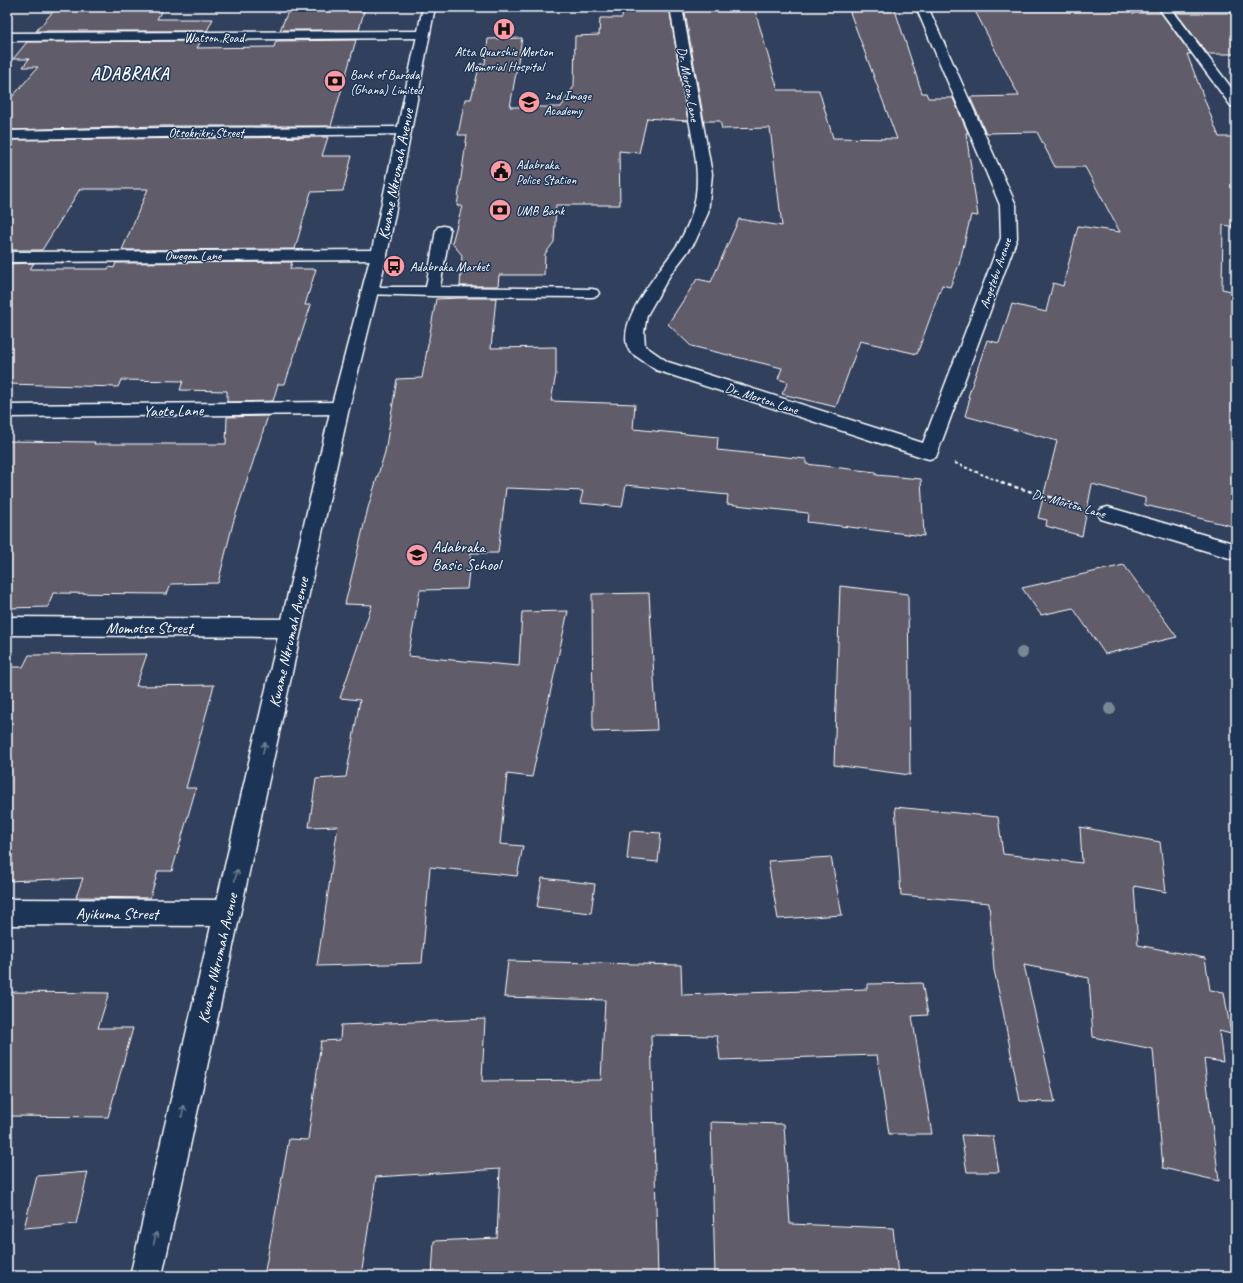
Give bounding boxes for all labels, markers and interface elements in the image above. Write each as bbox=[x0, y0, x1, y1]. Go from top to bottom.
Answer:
hospital icon: Atta Quarshie Merton Memorial Hospital bbox=[491, 16, 517, 42]
street label: Watson Road bbox=[184, 30, 246, 46]
place label: Atta Quarshie Merton Memorial Hospital bbox=[455, 44, 553, 75]
street label: Dr. Morton Lane bbox=[674, 46, 703, 123]
district label: ADABRAKA bbox=[91, 63, 170, 84]
place label: Bank of Baroda (Ghana) Limited bbox=[350, 67, 424, 98]
bank icon: Bank of Baroda (Ghana) Limited bbox=[322, 68, 348, 94]
place label: 2nd Image Academy bbox=[544, 88, 592, 119]
school or university icon: 2nd Image Academy bbox=[516, 89, 542, 115]
street label: Kwame Nkrumah Avenue bbox=[374, 105, 419, 241]
street label: Otsokrikri Street bbox=[168, 125, 245, 141]
place label: Adabraka Police Station bbox=[516, 157, 576, 188]
public building icon: Adabraka Police Station bbox=[488, 158, 514, 184]
bank icon: UMB Bank bbox=[487, 197, 513, 223]
place label: UMB Bank bbox=[516, 203, 566, 219]
street label: Angetebu Avenue bbox=[976, 235, 1016, 311]
street label: Owegon Lane bbox=[165, 248, 222, 264]
bus stop icon: Adabraka Market bbox=[381, 253, 407, 279]
place label: Adabraka Market bbox=[410, 259, 491, 275]
street label: Dr. Morton Lane bbox=[723, 380, 801, 418]
street label: Yaote Lane bbox=[143, 400, 205, 422]
street label: Dr. Morton Lane bbox=[1030, 486, 1108, 522]
place label: Adabraka Basic School bbox=[432, 537, 504, 575]
school or university icon: Adabraka Basic School bbox=[404, 542, 430, 568]
street label: Kwame Nkrumah Avenue bbox=[264, 574, 314, 709]
street label: Momotse Street bbox=[106, 618, 195, 638]
one-way arrow bbox=[261, 742, 269, 755]
one-way arrow bbox=[232, 869, 240, 882]
street label: Kwame Nkrumah Avenue bbox=[193, 890, 243, 1025]
street label: Ayikuma Street bbox=[76, 904, 161, 924]
one-way arrow bbox=[179, 1105, 187, 1118]
one-way arrow bbox=[151, 1232, 159, 1245]

